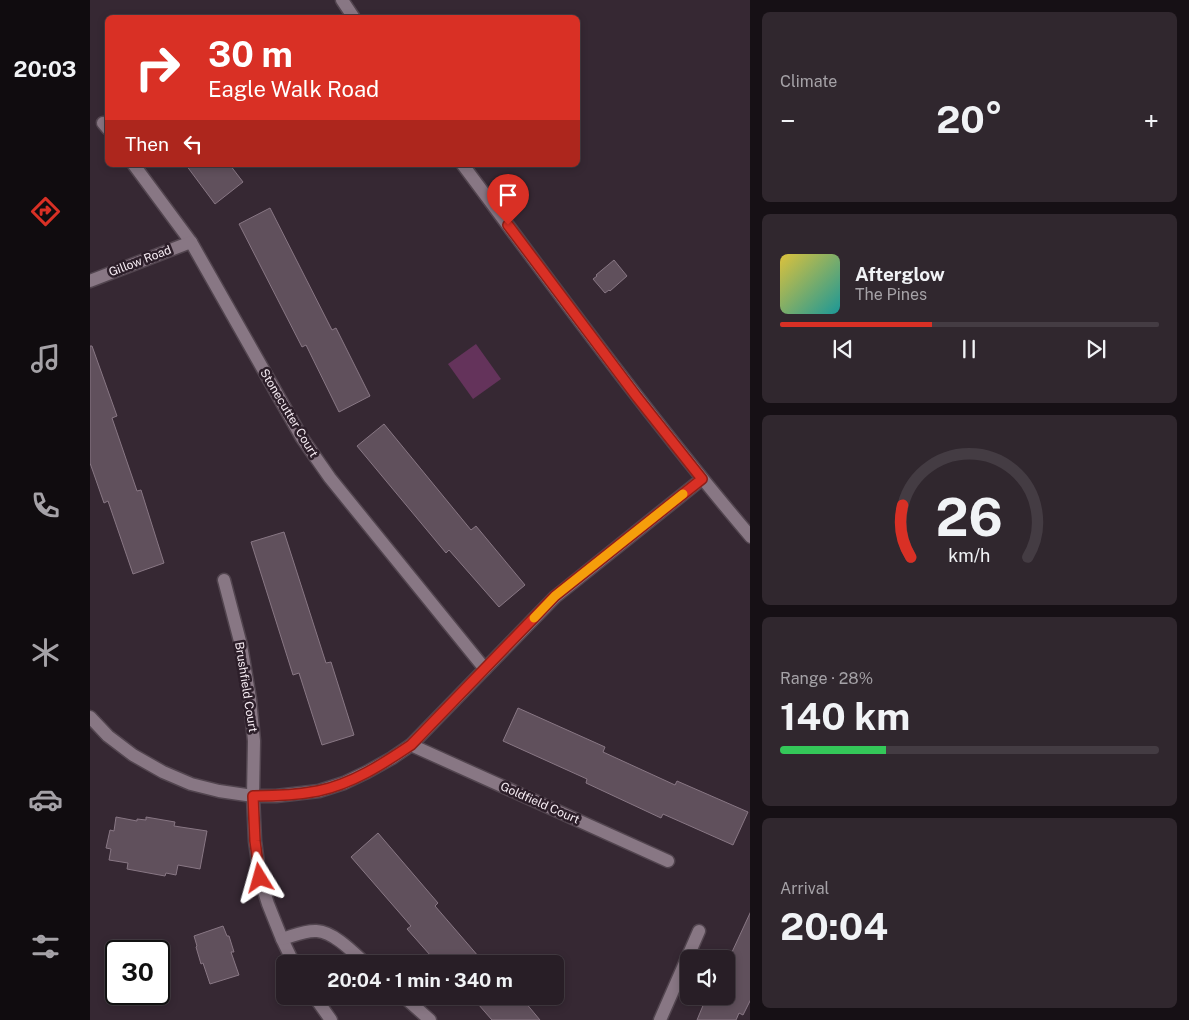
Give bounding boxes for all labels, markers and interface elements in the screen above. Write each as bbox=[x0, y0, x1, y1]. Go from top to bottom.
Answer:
text: 30 m bbox=[208, 34, 293, 75]
icon: right bbox=[125, 35, 190, 100]
text: 20:03 bbox=[14, 56, 76, 82]
text: Climate bbox=[780, 72, 837, 91]
text: Eagle Walk Road bbox=[208, 76, 379, 102]
text: 20° bbox=[936, 97, 1003, 142]
text: − bbox=[780, 104, 796, 137]
text: + bbox=[1143, 104, 1159, 137]
icon: left bbox=[179, 130, 207, 158]
text: Then bbox=[125, 133, 169, 155]
pin bbox=[487, 174, 529, 225]
icon: arrive bbox=[494, 181, 522, 209]
icon: directions bbox=[28, 194, 63, 229]
street label: Gillow Road bbox=[107, 243, 173, 279]
text: Afterglow bbox=[855, 263, 945, 285]
text: The Pines bbox=[855, 285, 927, 304]
icon: previous bbox=[829, 335, 857, 363]
icon: pause bbox=[955, 335, 983, 363]
icon: next bbox=[1082, 335, 1110, 363]
icon: music bbox=[28, 341, 63, 376]
street label: Stonecutter Court bbox=[257, 366, 321, 460]
text: 26 bbox=[936, 487, 1003, 548]
icon: phone bbox=[28, 488, 63, 523]
text: km/h bbox=[948, 545, 991, 566]
icon: climate bbox=[28, 635, 63, 670]
street label: Brushfield Court bbox=[232, 641, 260, 734]
text: Range · 28% bbox=[780, 669, 873, 688]
text: 140 km bbox=[780, 694, 910, 739]
street label: Goldfield Court bbox=[498, 779, 582, 827]
icon: car bbox=[28, 782, 63, 817]
position arrow bbox=[233, 851, 285, 903]
text: Arrival bbox=[780, 879, 829, 898]
text: 20:04 bbox=[780, 904, 888, 949]
icon: filters bbox=[28, 929, 63, 964]
speed limit sign: 30 bbox=[105, 940, 170, 1005]
map controls bbox=[680, 950, 735, 1005]
button: sound bbox=[680, 950, 735, 1005]
text: 20:04 · 1 min · 340 m bbox=[327, 969, 513, 991]

